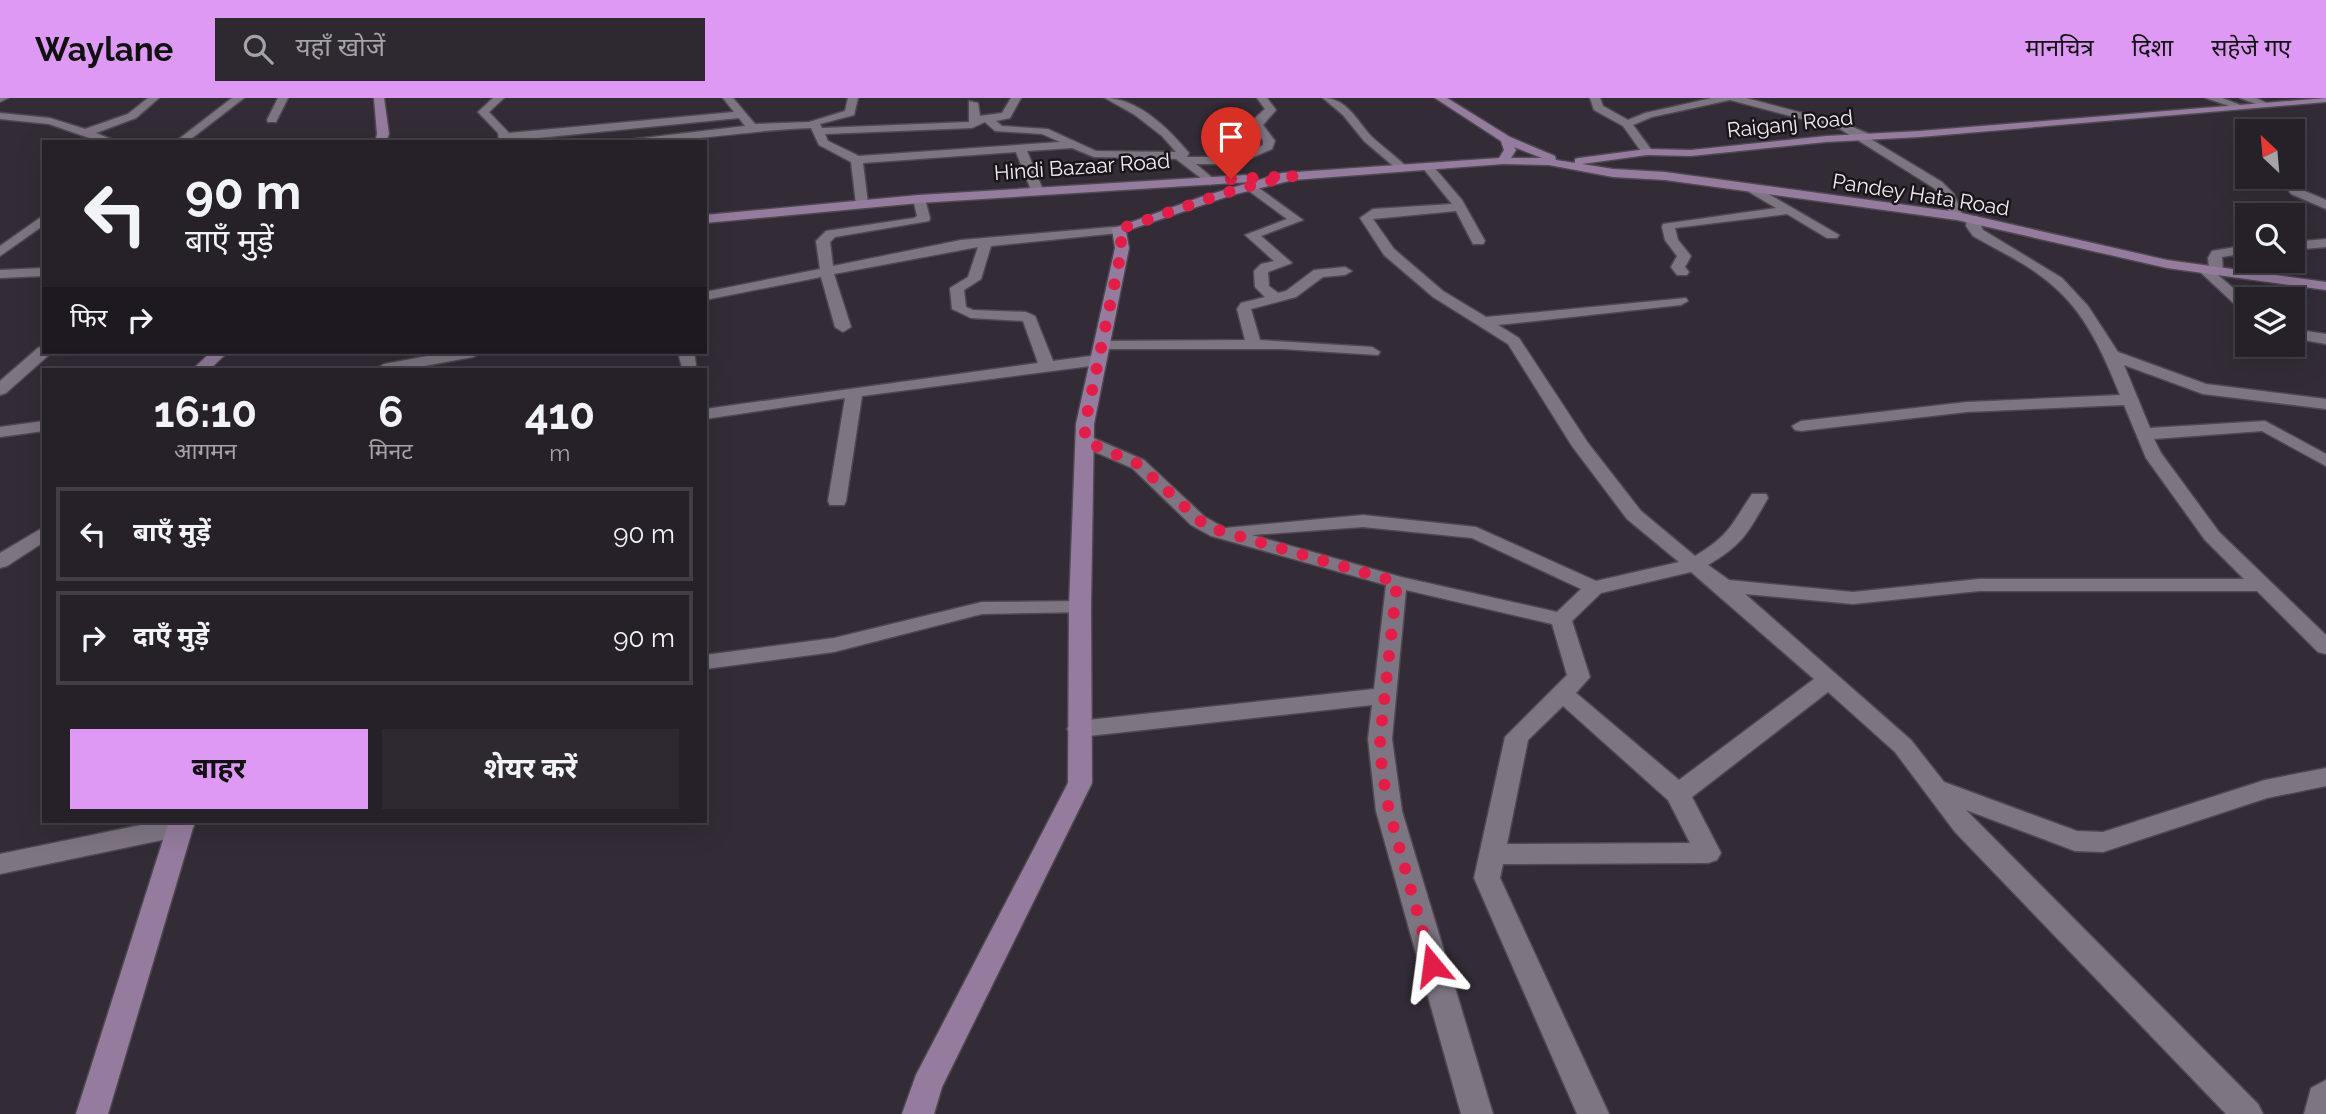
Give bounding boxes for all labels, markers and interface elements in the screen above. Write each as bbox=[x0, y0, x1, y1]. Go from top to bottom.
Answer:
search box bbox=[215, 18, 705, 81]
text: Waylane bbox=[35, 30, 173, 69]
icon: search bbox=[239, 30, 277, 68]
text: यहाँ खोजें bbox=[295, 32, 385, 62]
text: मानचित्र bbox=[2025, 33, 2094, 62]
text: दिशा bbox=[2132, 33, 2173, 62]
text: सहेजे गए bbox=[2211, 33, 2291, 62]
street label: Raiganj Road bbox=[1726, 104, 1854, 143]
pin bbox=[1201, 107, 1261, 179]
icon: arrive bbox=[1212, 118, 1250, 156]
north arrow bbox=[2235, 119, 2305, 189]
map controls bbox=[2235, 119, 2305, 357]
street label: Hindi Bazaar Road bbox=[993, 148, 1171, 185]
text: 90 m bbox=[185, 163, 301, 220]
icon: left bbox=[70, 168, 161, 259]
street label: Pandey Hata Road bbox=[1831, 168, 2011, 221]
button: search bbox=[2235, 203, 2305, 273]
text: बाएँ मुड़ें bbox=[185, 222, 274, 259]
button: layers bbox=[2235, 287, 2305, 357]
icon: right bbox=[121, 301, 159, 339]
text: फिर bbox=[70, 303, 107, 333]
text: 16:10 bbox=[154, 388, 257, 437]
text: 6 bbox=[378, 388, 404, 437]
text: 410 bbox=[525, 390, 595, 439]
text: आगमन bbox=[174, 437, 237, 464]
text: मिनट bbox=[369, 437, 413, 464]
text: m bbox=[549, 439, 570, 466]
icon: left bbox=[74, 515, 112, 553]
text: बाएँ मुड़ें bbox=[133, 517, 211, 547]
text: 90 m bbox=[613, 519, 675, 549]
icon: right bbox=[74, 619, 112, 657]
text: दाएँ मुड़ें bbox=[133, 621, 209, 651]
text: 90 m bbox=[613, 623, 675, 653]
button: बाहर bbox=[70, 729, 368, 809]
button: शेयर करें bbox=[382, 729, 679, 809]
position arrow bbox=[1395, 928, 1469, 1002]

